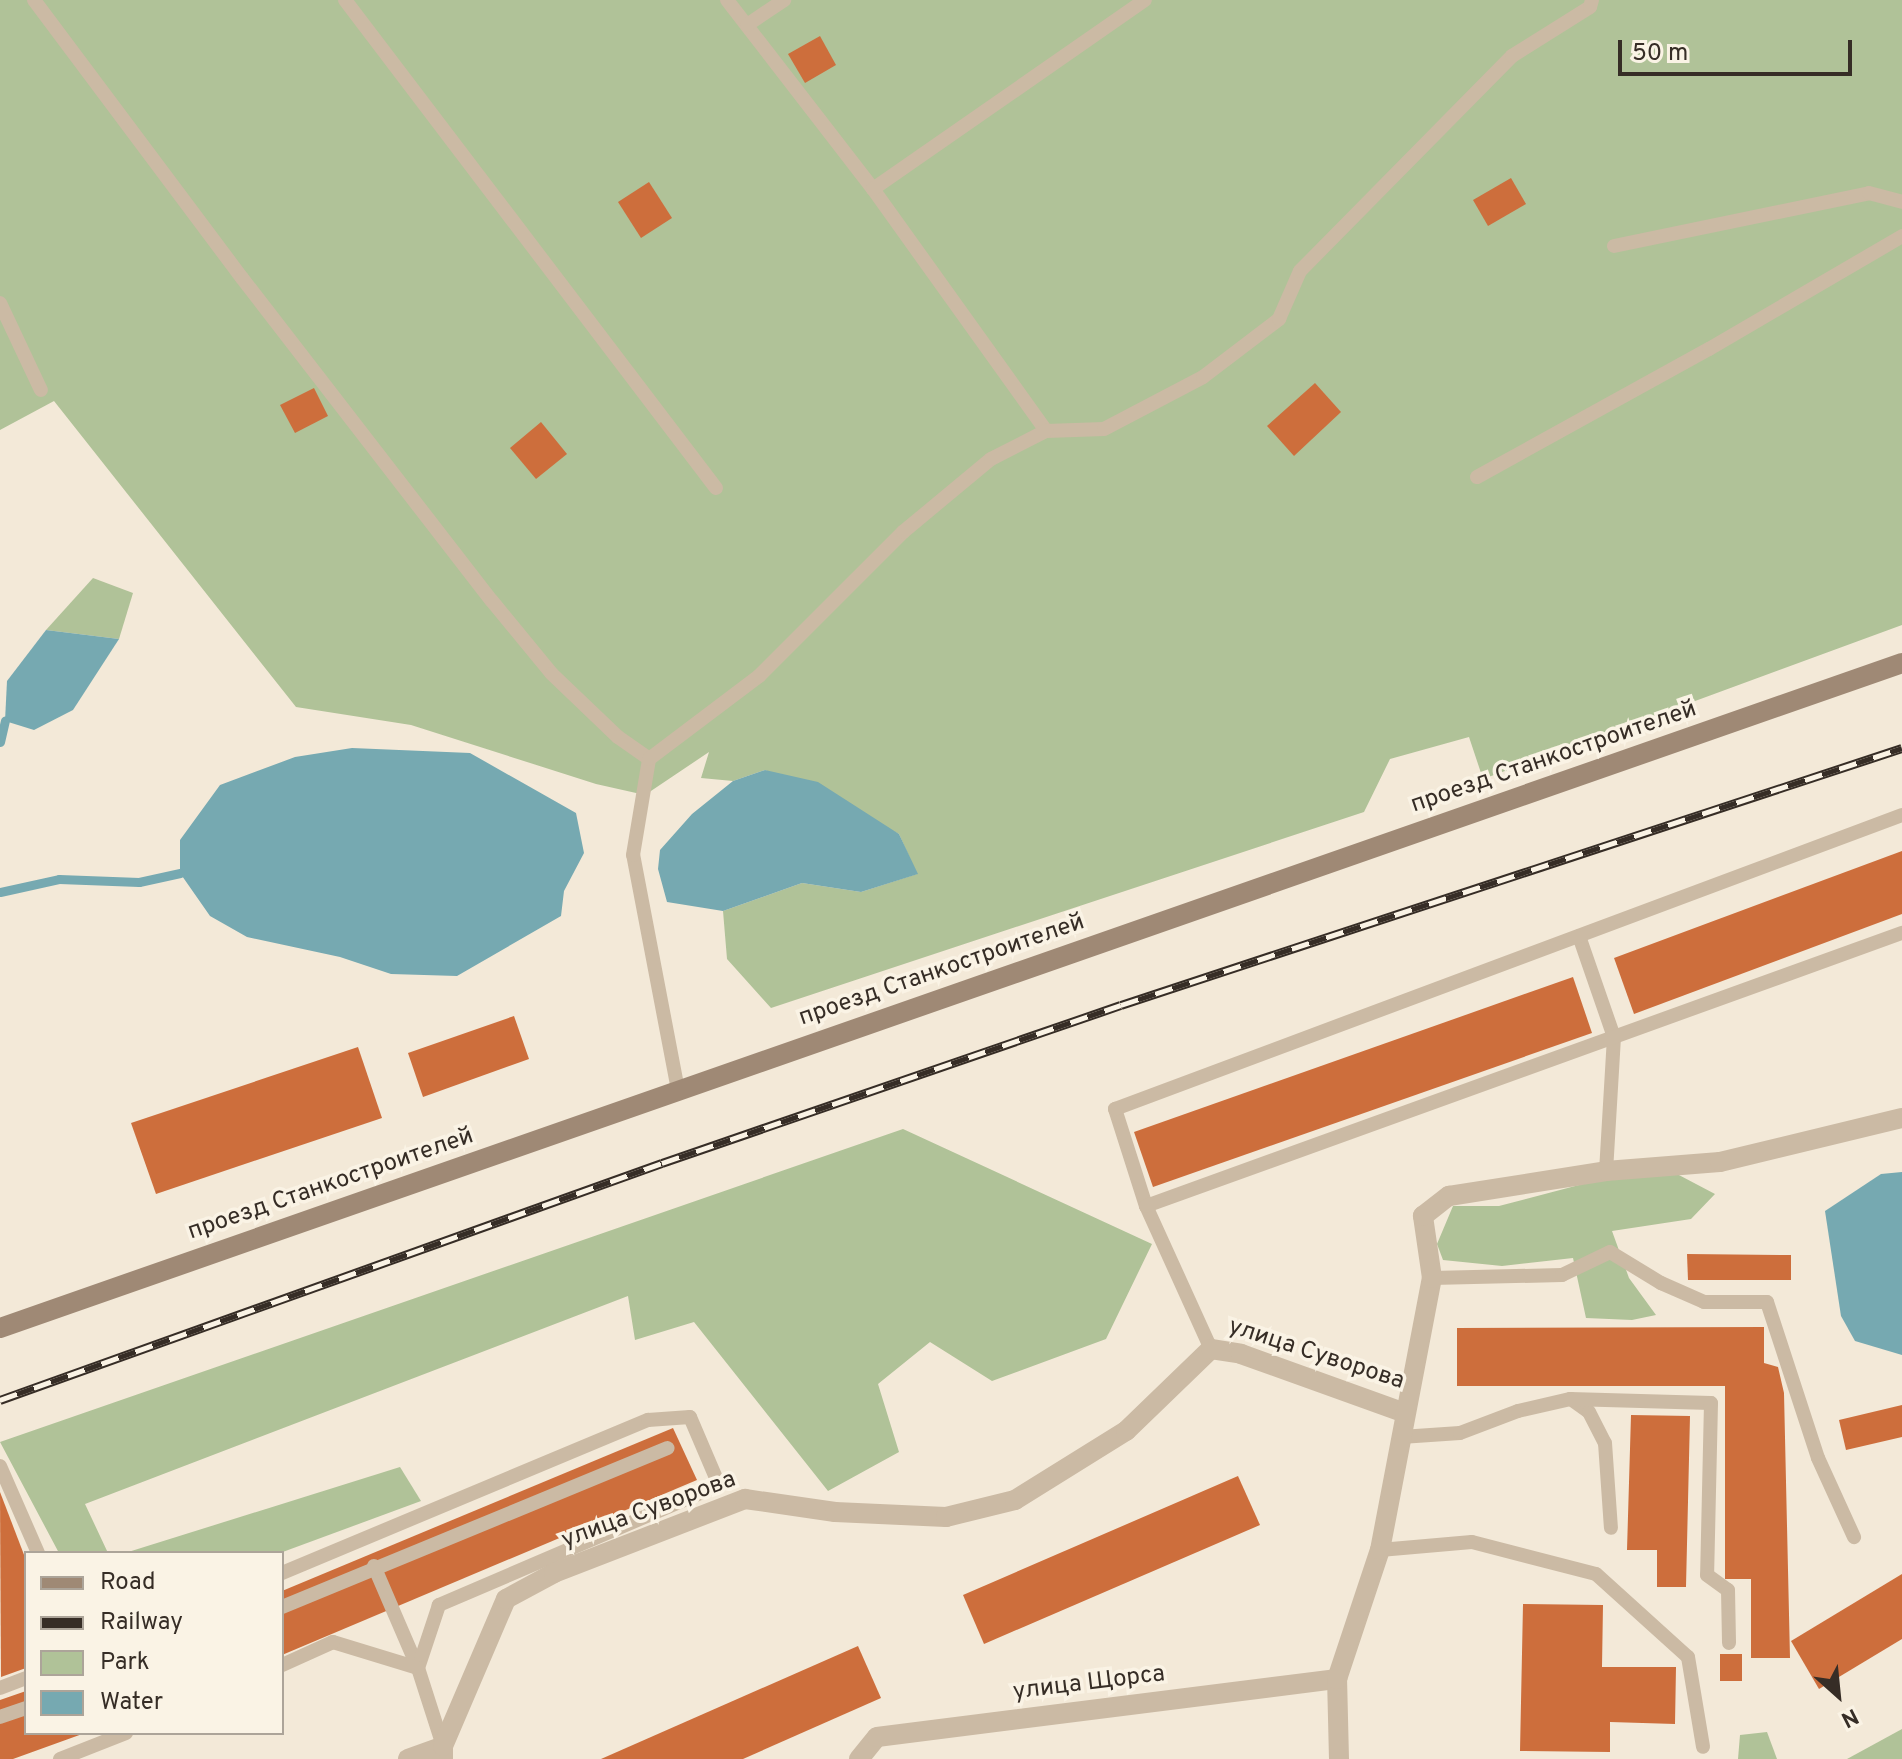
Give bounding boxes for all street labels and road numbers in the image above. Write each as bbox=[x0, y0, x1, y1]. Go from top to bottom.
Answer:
street label: проезд Станкостроителей bbox=[1407, 696, 1701, 820]
street label: проезд Станкостроителей bbox=[795, 909, 1089, 1033]
street label: проезд Станкостроителей bbox=[184, 1123, 478, 1247]
street label: улица Суворова bbox=[1224, 1313, 1408, 1397]
street label: улица Суворова bbox=[558, 1466, 740, 1556]
street label: улица Щорса bbox=[1011, 1660, 1167, 1708]

